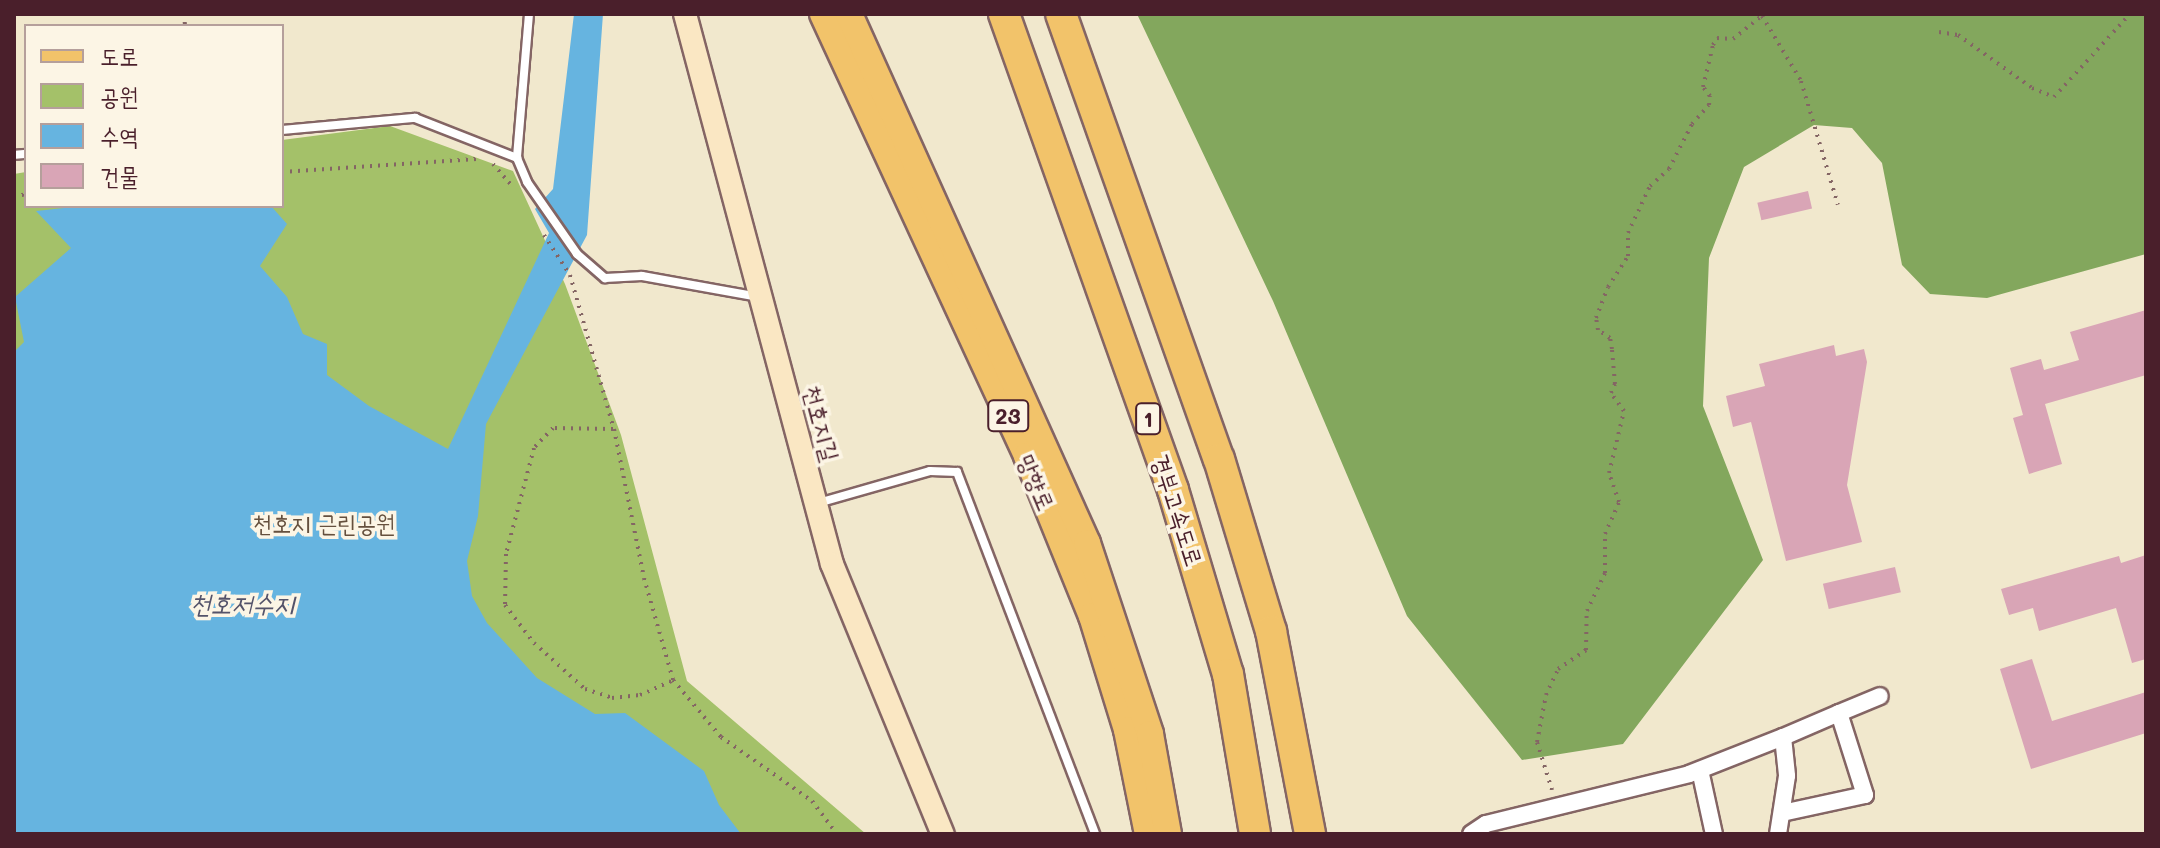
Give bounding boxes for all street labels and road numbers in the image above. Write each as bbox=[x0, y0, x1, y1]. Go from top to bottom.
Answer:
street label: 천호지길 bbox=[798, 382, 846, 464]
road number: 23 bbox=[986, 398, 1030, 434]
road number: 1 bbox=[1134, 401, 1162, 437]
street label: 망향로 bbox=[1012, 450, 1062, 514]
street label: 경부고속도로 bbox=[1146, 450, 1210, 570]

